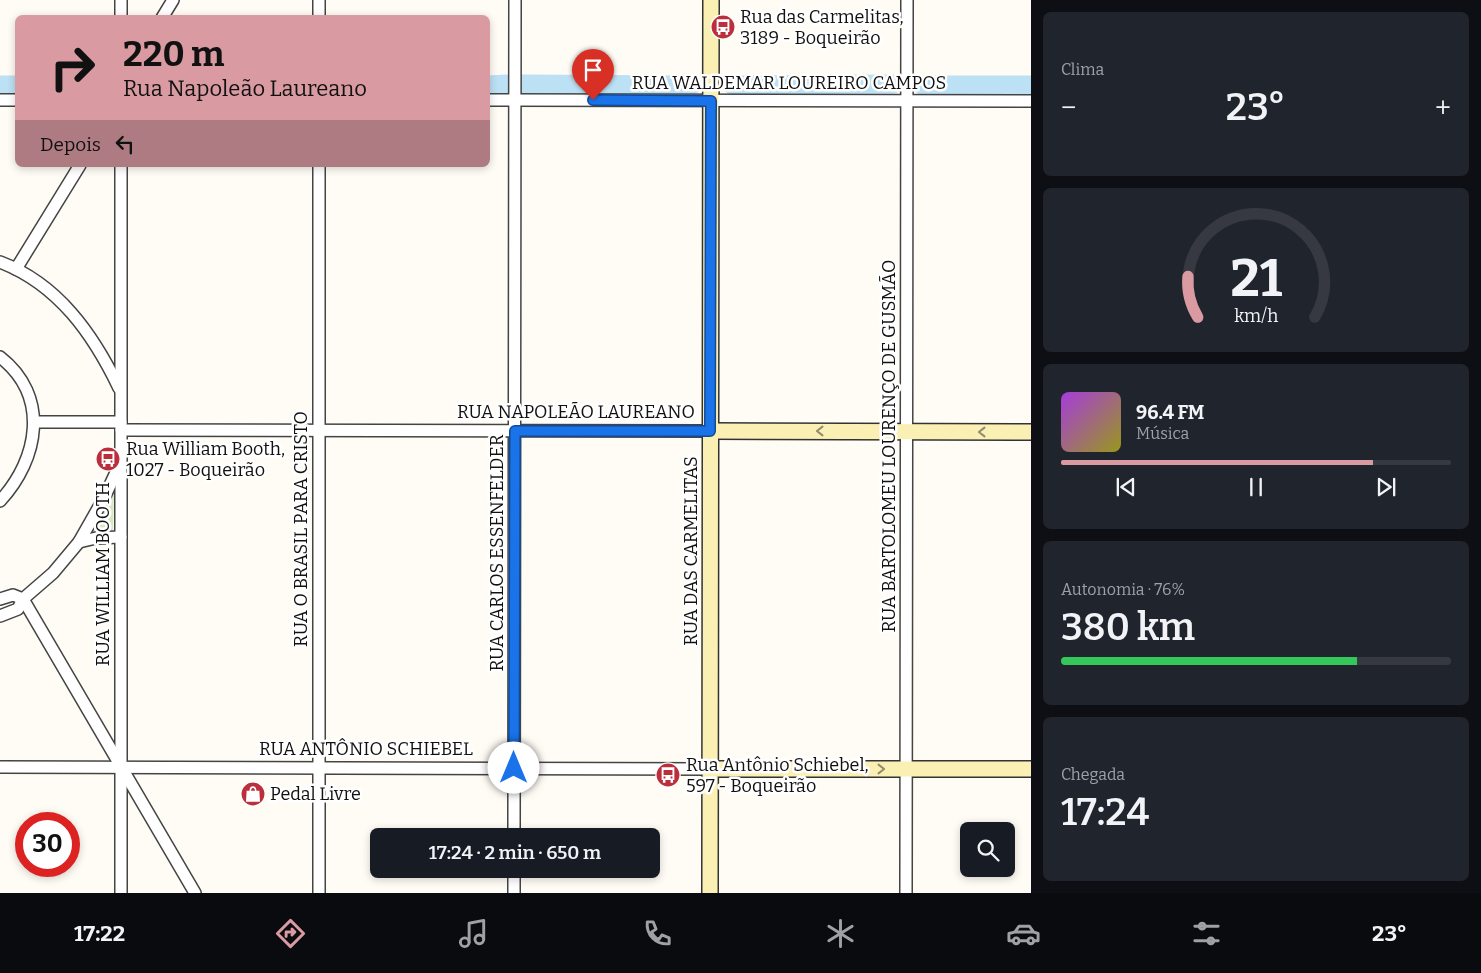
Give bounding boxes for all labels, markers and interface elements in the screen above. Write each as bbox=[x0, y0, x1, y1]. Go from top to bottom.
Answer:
place label: Rua das Carmelitas, 3189 - Boqueirão bbox=[740, 6, 903, 49]
bus stop icon: Rua das Carmelitas, 3189 - Boqueirão bbox=[710, 14, 736, 40]
text: 220 m bbox=[123, 33, 224, 75]
icon: right bbox=[40, 35, 105, 100]
pin bbox=[572, 49, 614, 100]
icon: arrive bbox=[579, 56, 607, 84]
text: Clima bbox=[1061, 60, 1104, 79]
street label: RUA WALDEMAR LOUREIRO CAMPOS bbox=[632, 72, 946, 94]
text: Rua Napoleão Laureano bbox=[123, 75, 367, 102]
text: 23° bbox=[1226, 84, 1286, 130]
text: − bbox=[1061, 91, 1076, 124]
text: + bbox=[1435, 91, 1451, 124]
icon: left bbox=[111, 130, 139, 158]
text: Depois bbox=[40, 133, 101, 156]
text: 21 bbox=[1230, 247, 1282, 310]
street label: RUA BARTOLOMEU LOURENÇO DE GUSMÃO bbox=[878, 260, 900, 632]
text: km/h bbox=[1234, 305, 1278, 327]
street label: RUA NAPOLEÃO LAUREANO bbox=[457, 401, 695, 423]
text: 96.4 FM bbox=[1136, 401, 1204, 424]
street label: RUA O BRASIL PARA CRISTO bbox=[290, 411, 312, 647]
text: Música bbox=[1136, 424, 1189, 443]
one-way arrow bbox=[816, 426, 824, 436]
one-way arrow bbox=[978, 427, 986, 437]
street label: RUA CARLOS ESSENFELDER bbox=[486, 434, 508, 672]
place label: Rua William Booth, 1027 - Boqueirão bbox=[126, 438, 285, 481]
bus stop icon: Rua William Booth, 1027 - Boqueirão bbox=[95, 446, 121, 472]
street label: RUA DAS CARMELITAS bbox=[680, 456, 702, 646]
icon: previous bbox=[1112, 473, 1140, 501]
icon: pause bbox=[1242, 473, 1270, 501]
icon: next bbox=[1372, 473, 1400, 501]
street label: RUA WILLIAM BOOTH bbox=[92, 482, 114, 666]
text: Autonomia · 76% bbox=[1061, 580, 1185, 599]
text: 380 km bbox=[1061, 604, 1195, 650]
street label: RUA ANTÔNIO SCHIEBEL bbox=[259, 738, 473, 760]
position arrow bbox=[487, 741, 539, 793]
place label: Rua Antônio Schiebel, 597 - Boqueirão bbox=[686, 754, 869, 797]
bus stop icon: Rua Antônio Schiebel, 597 - Boqueirão bbox=[655, 762, 681, 788]
one-way arrow bbox=[878, 764, 885, 774]
text: Chegada bbox=[1061, 765, 1125, 784]
shop icon: Pedal Livre bbox=[240, 781, 266, 807]
place label: Pedal Livre bbox=[270, 783, 361, 805]
text: 17:24 bbox=[1061, 789, 1149, 835]
speed limit sign: 30 bbox=[15, 812, 80, 877]
map controls bbox=[960, 822, 1015, 877]
button: search bbox=[960, 822, 1015, 877]
text: 17:24 · 2 min · 650 m bbox=[429, 841, 601, 864]
icon: directions bbox=[273, 916, 308, 951]
icon: music bbox=[456, 916, 491, 951]
icon: phone bbox=[640, 916, 675, 951]
icon: climate bbox=[823, 916, 858, 951]
icon: car bbox=[1006, 916, 1041, 951]
icon: filters bbox=[1189, 916, 1224, 951]
text: 17:22 bbox=[74, 920, 125, 947]
text: 23° bbox=[1372, 920, 1407, 947]

